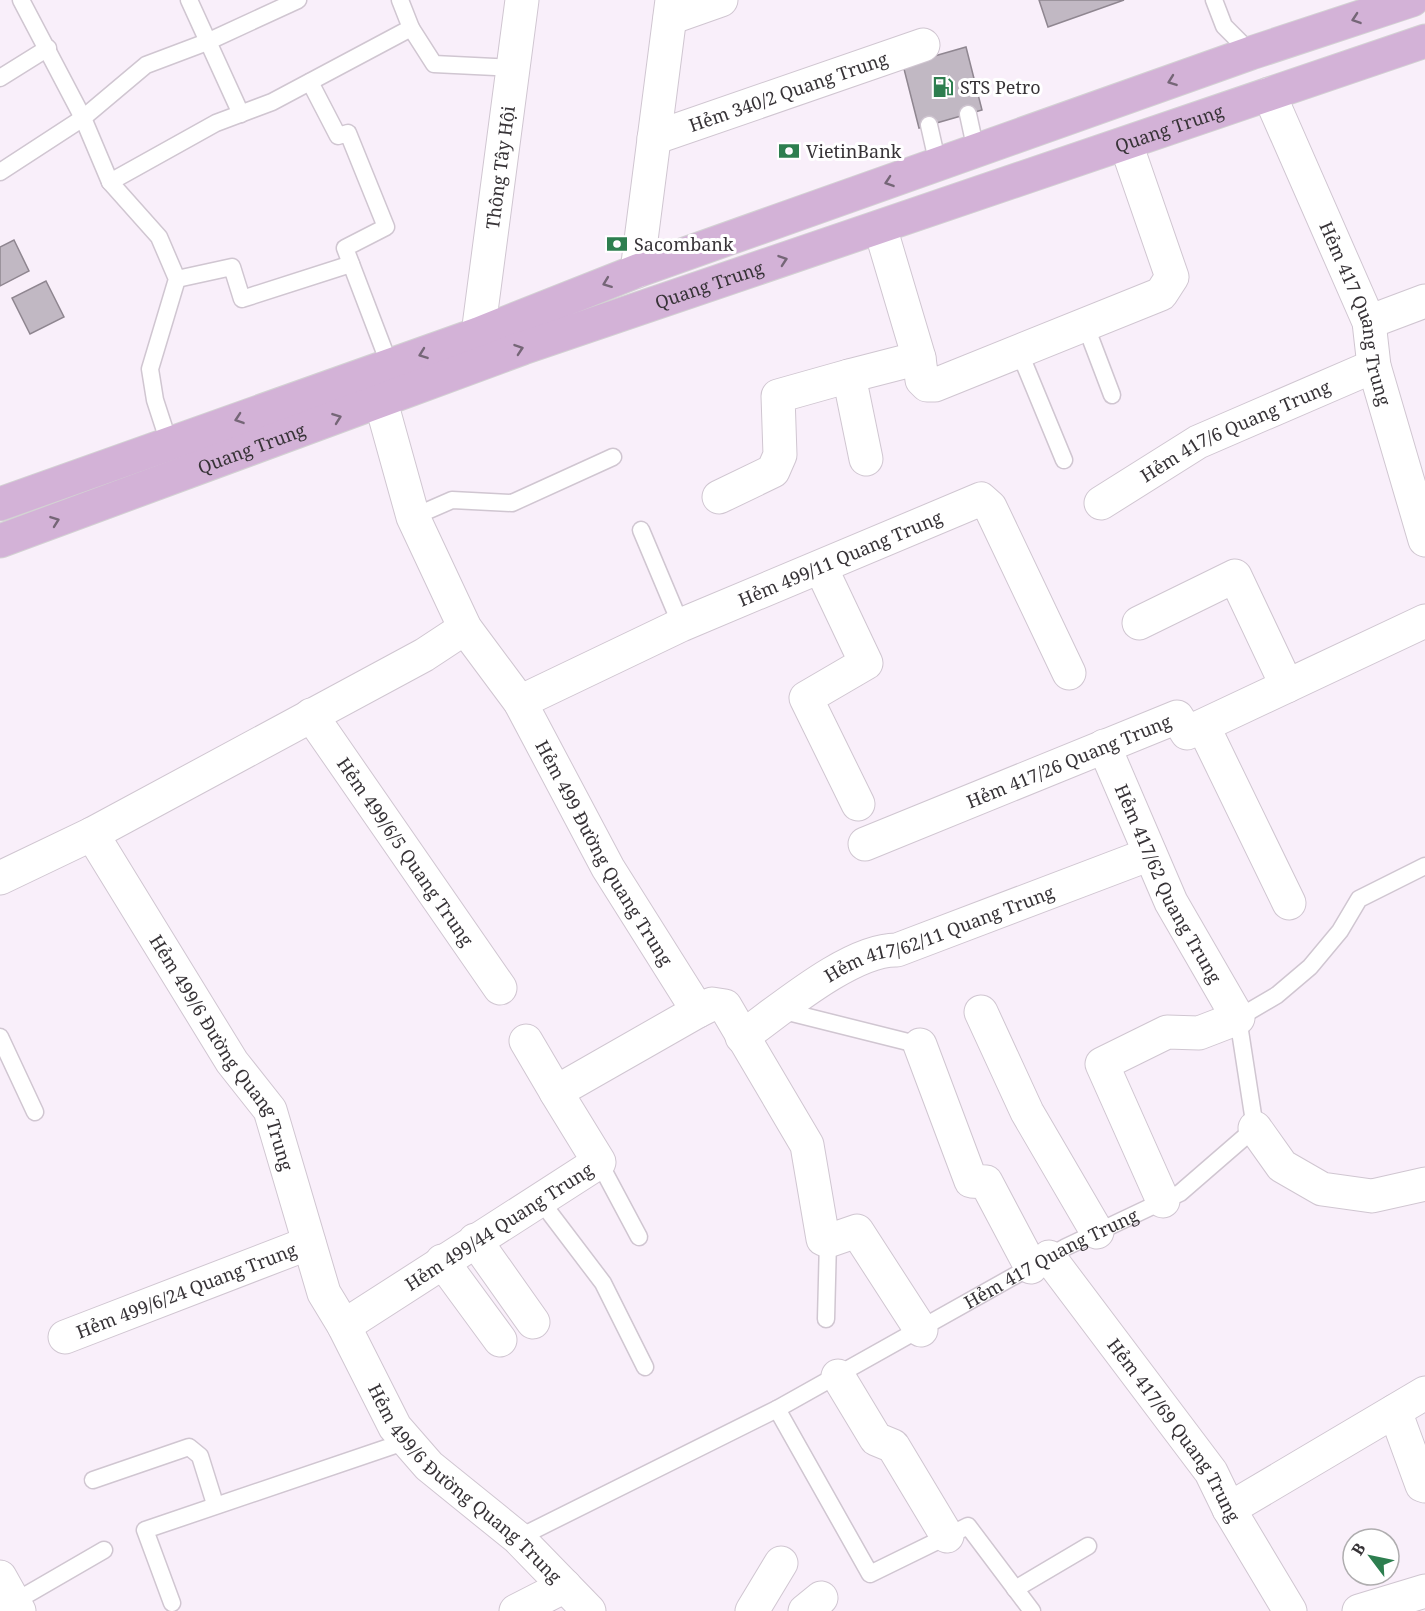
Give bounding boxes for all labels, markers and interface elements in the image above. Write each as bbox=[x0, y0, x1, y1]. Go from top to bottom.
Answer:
one-way arrow bbox=[1351, 12, 1362, 25]
street label: Hẻm 340/2 Quang Trung bbox=[686, 46, 891, 137]
one-way arrow bbox=[1167, 74, 1178, 87]
fuel station icon: STS Petro bbox=[931, 75, 955, 99]
place label: STS Petro bbox=[960, 75, 1041, 99]
street label: Quang Trung bbox=[1112, 98, 1227, 158]
street label: Thông Tây Hội bbox=[480, 104, 520, 231]
bank icon: VietinBank bbox=[777, 139, 801, 163]
place label: VietinBank bbox=[806, 139, 902, 163]
one-way arrow bbox=[884, 175, 895, 187]
street label: Hẻm 417 Quang Trung bbox=[1314, 218, 1397, 409]
bank icon: Sacombank bbox=[605, 232, 629, 256]
place label: Sacombank bbox=[634, 232, 734, 256]
one-way arrow bbox=[777, 254, 788, 267]
street label: Quang Trung bbox=[652, 255, 767, 314]
one-way arrow bbox=[602, 276, 613, 288]
one-way arrow bbox=[513, 344, 524, 357]
one-way arrow bbox=[418, 346, 429, 359]
street label: Hẻm 417/6 Quang Trung bbox=[1136, 374, 1334, 487]
one-way arrow bbox=[234, 411, 245, 424]
one-way arrow bbox=[331, 413, 342, 426]
street label: Quang Trung bbox=[194, 417, 309, 479]
street label: Hẻm 499/11 Quang Trung bbox=[734, 505, 946, 612]
one-way arrow bbox=[49, 516, 60, 529]
street label: Hẻm 417/26 Quang Trung bbox=[963, 709, 1175, 813]
street label: Hẻm 499 Đường Quang Trung bbox=[530, 736, 679, 970]
street label: Hẻm 499/6/5 Quang Trung bbox=[332, 752, 479, 951]
street label: Hẻm 417/62 Quang Trung bbox=[1110, 780, 1227, 988]
street label: Hẻm 417/62/11 Quang Trung bbox=[820, 879, 1058, 987]
street label: Hẻm 499/6 Đường Quang Trung bbox=[145, 930, 299, 1174]
street label: Hẻm 499/44 Quang Trung bbox=[400, 1157, 598, 1296]
street label: Hẻm 417 Quang Trung bbox=[959, 1203, 1142, 1314]
street label: Hẻm 499/6/24 Quang Trung bbox=[73, 1237, 300, 1344]
street label: Hẻm 417/69 Quang Trung bbox=[1102, 1333, 1246, 1527]
street label: Hẻm 499/6 Đường Quang Trung bbox=[363, 1379, 567, 1588]
north arrow bbox=[1341, 1527, 1401, 1587]
text: B bbox=[1346, 1538, 1371, 1559]

